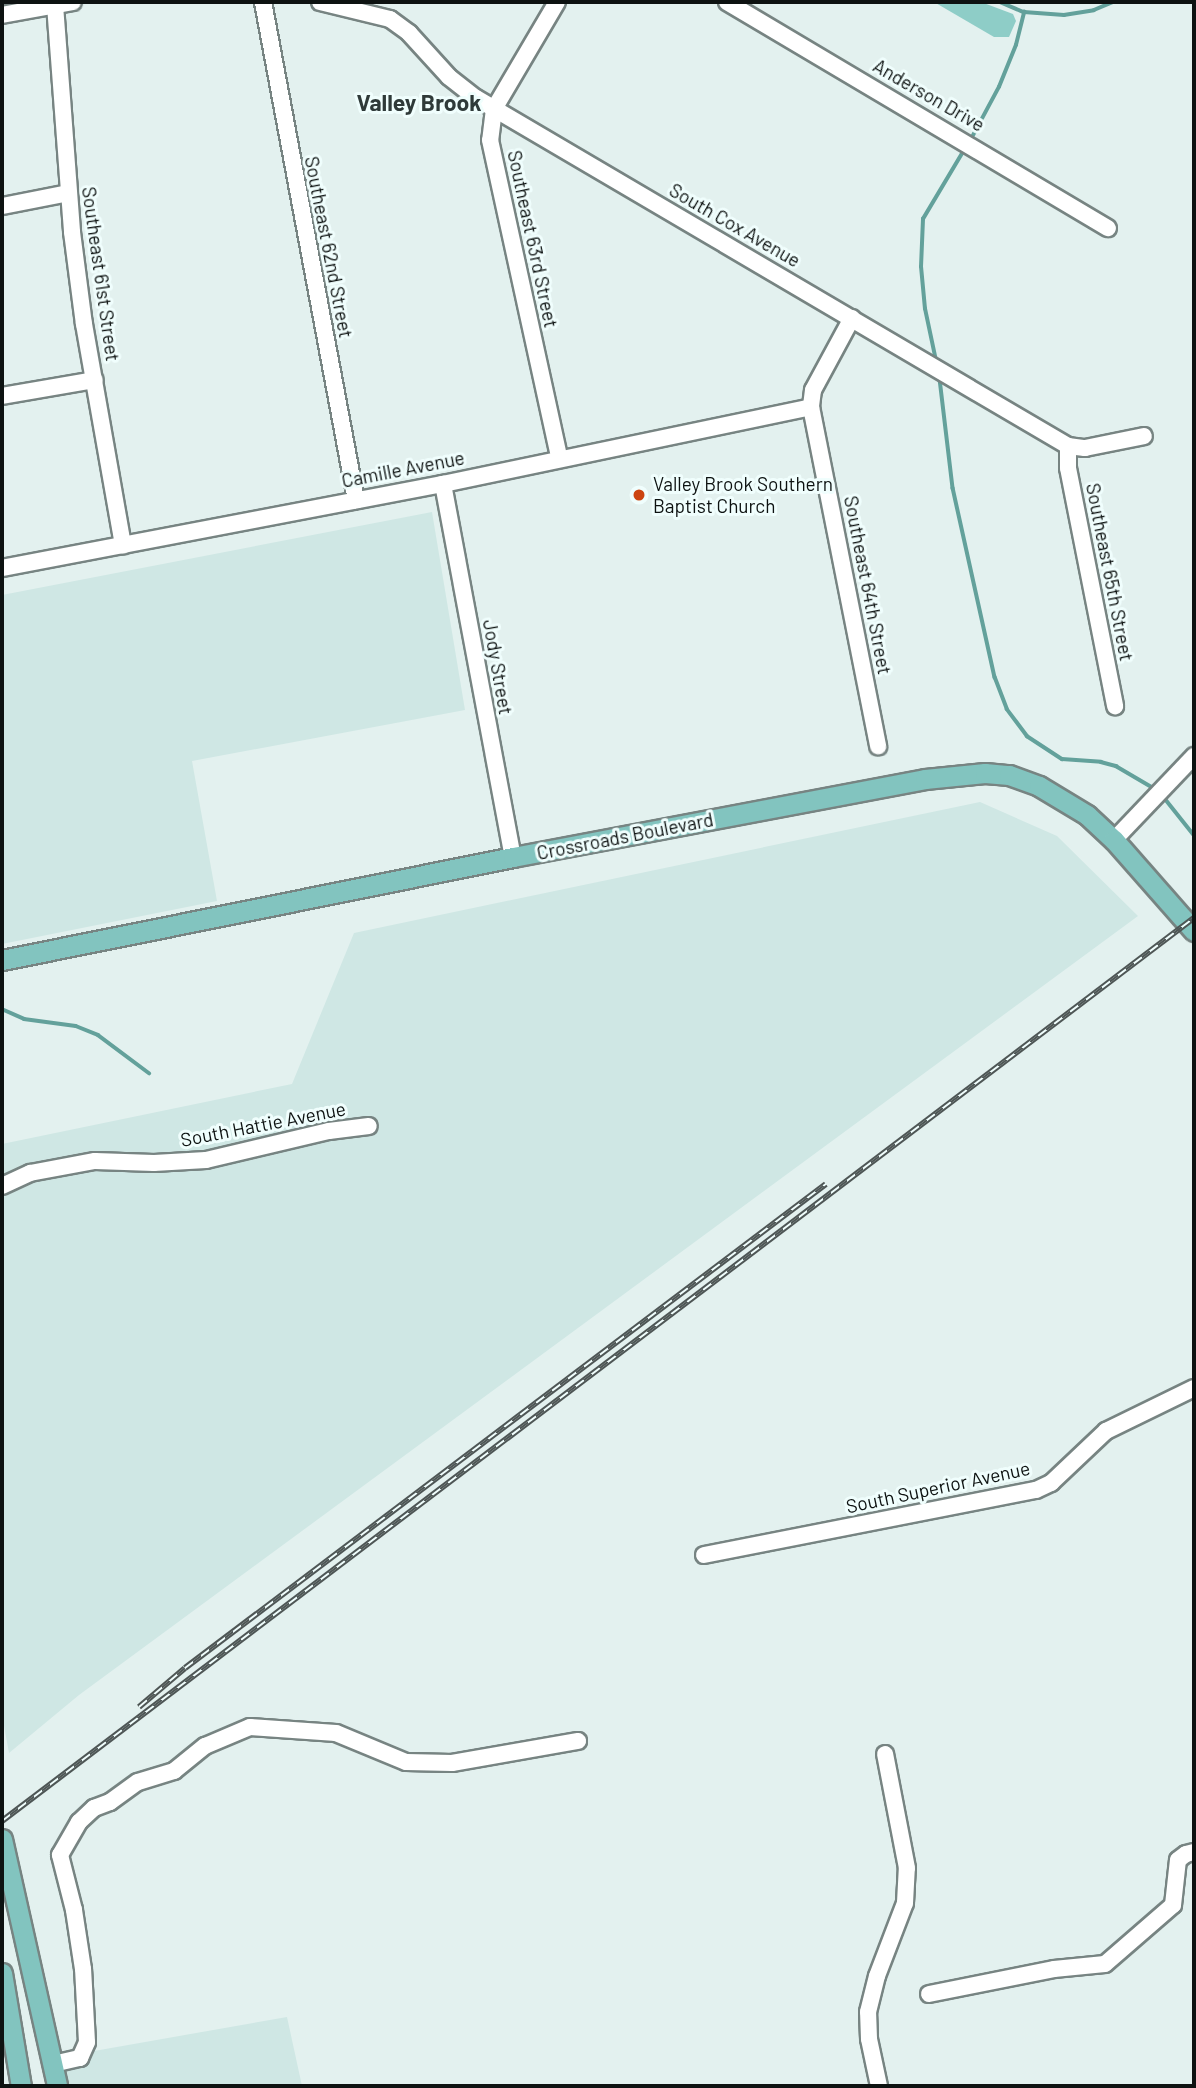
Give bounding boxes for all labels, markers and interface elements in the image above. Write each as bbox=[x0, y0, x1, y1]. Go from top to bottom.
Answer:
street label: Anderson Drive bbox=[869, 54, 989, 136]
district label: Valley Brook bbox=[356, 88, 482, 116]
street label: Southeast 63rd Street bbox=[503, 148, 563, 330]
street label: Southeast 62nd Street bbox=[300, 154, 358, 340]
street label: South Cox Avenue bbox=[665, 178, 805, 272]
street label: Southeast 61st Street bbox=[77, 185, 125, 363]
street label: Camille Avenue bbox=[340, 446, 466, 492]
place label: Valley Brook Southern Baptist Church bbox=[653, 473, 833, 517]
street label: Southeast 65th Street bbox=[1082, 481, 1138, 663]
marker: Valley Brook Southern Baptist Church bbox=[631, 487, 647, 503]
street label: Southeast 64th Street bbox=[840, 494, 896, 676]
street label: Jody Street bbox=[478, 618, 518, 716]
street label: Crossroads Boulevard bbox=[535, 808, 715, 864]
street label: South Hattie Avenue bbox=[179, 1097, 347, 1151]
street label: South Superior Avenue bbox=[844, 1456, 1032, 1518]

